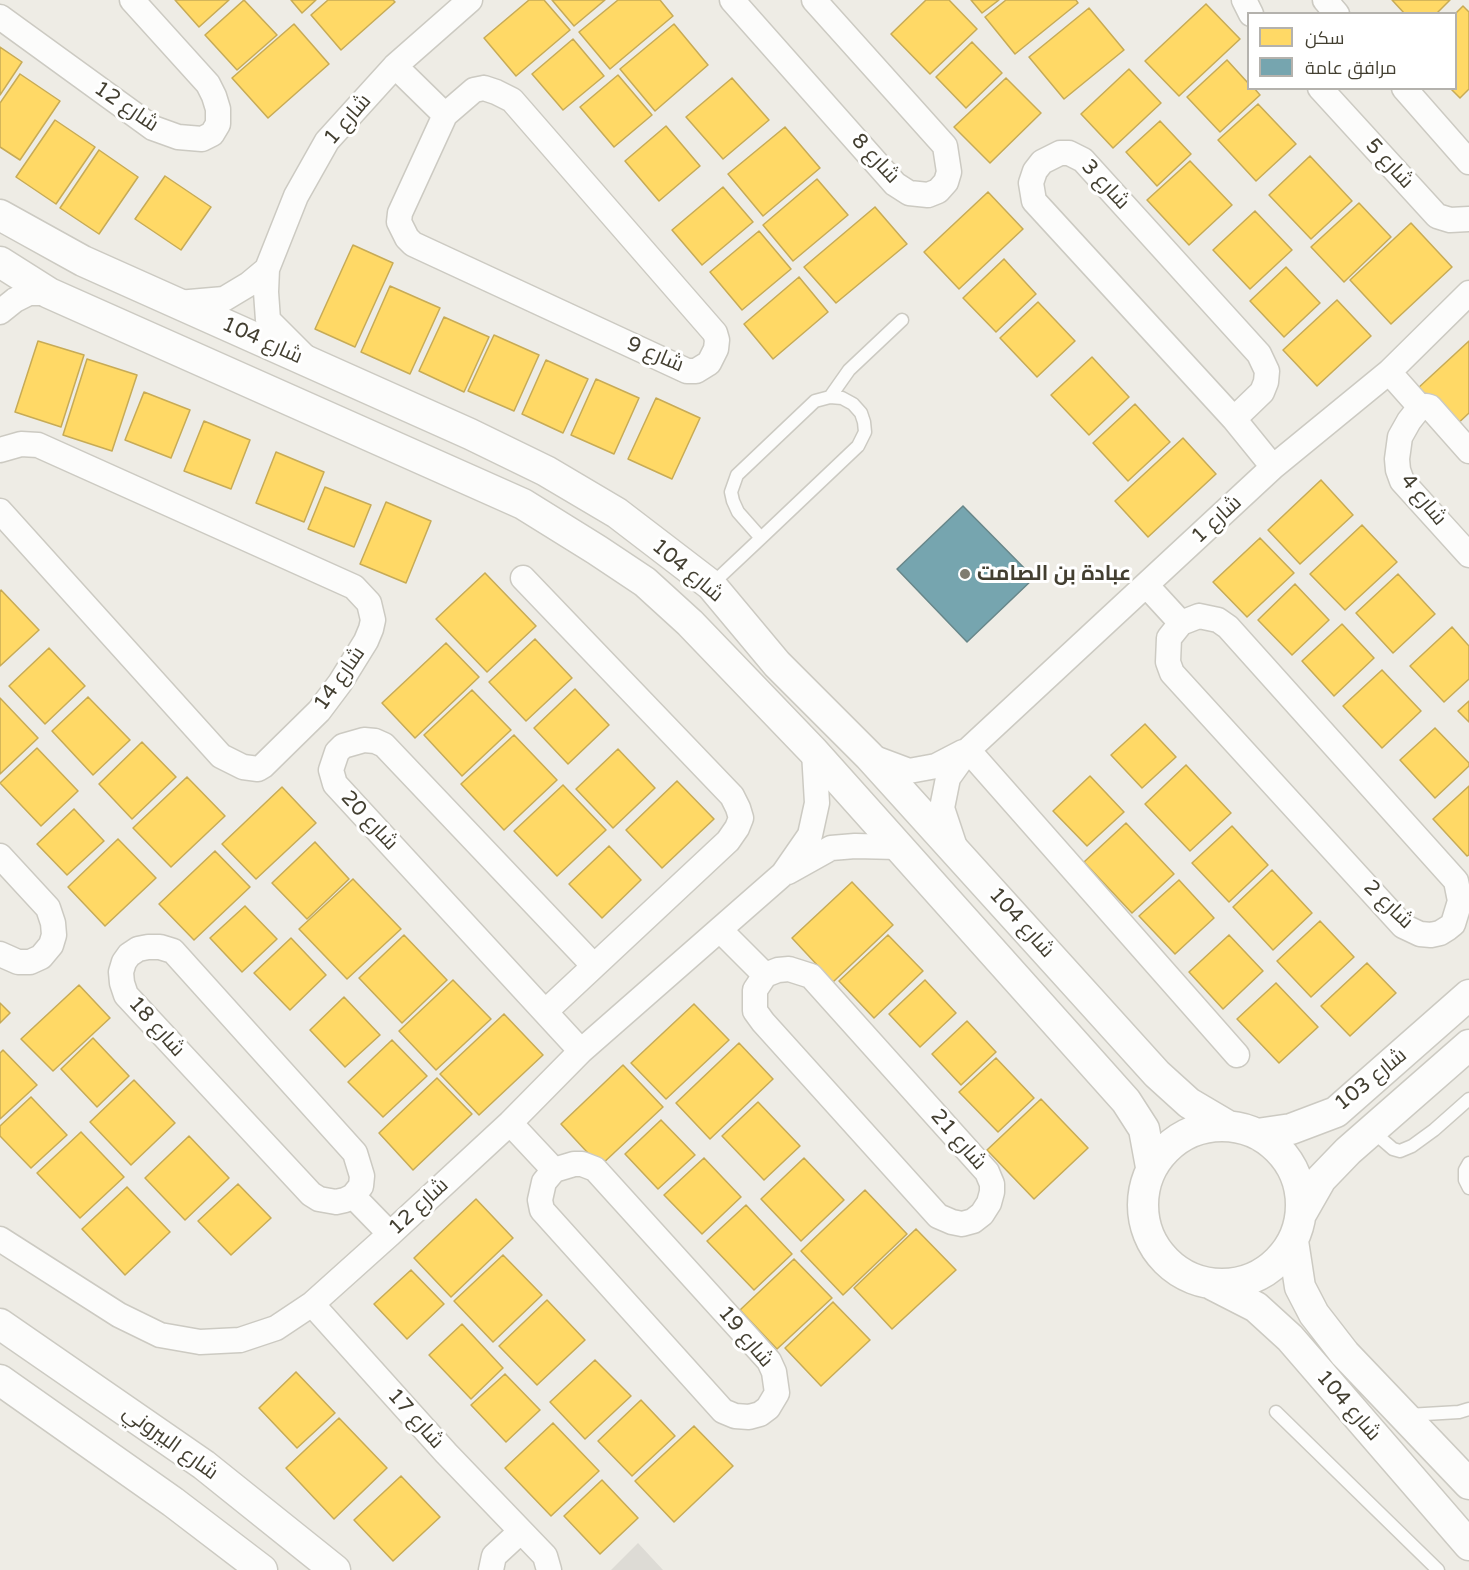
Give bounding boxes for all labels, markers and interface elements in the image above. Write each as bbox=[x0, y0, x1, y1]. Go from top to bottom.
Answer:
legend bbox=[1247, 12, 1457, 90]
text: سكن bbox=[1305, 27, 1344, 49]
text: مرافق عامة bbox=[1305, 57, 1396, 79]
street label: شارع 12 bbox=[89, 76, 163, 138]
street label: شارع 1 bbox=[319, 89, 377, 151]
street label: شارع 8 bbox=[846, 129, 904, 189]
street label: شارع 5 bbox=[1360, 134, 1418, 194]
street label: شارع 3 bbox=[1076, 155, 1134, 215]
street label: شارع 104 bbox=[218, 312, 306, 370]
street label: شارع 9 bbox=[623, 332, 687, 378]
street label: شارع 4 bbox=[1395, 469, 1451, 531]
street label: شارع 1 bbox=[1187, 491, 1247, 549]
street label: شارع 104 bbox=[646, 534, 728, 608]
place label: عبادة بن الصامت bbox=[977, 561, 1131, 587]
marker: عبادة بن الصامت bbox=[958, 567, 972, 581]
street label: شارع 14 bbox=[309, 642, 371, 716]
street label: شارع 20 bbox=[335, 786, 403, 856]
street label: شارع 2 bbox=[1358, 875, 1418, 935]
street label: شارع 104 bbox=[983, 883, 1059, 963]
street label: شارع 18 bbox=[122, 992, 190, 1062]
street label: شارع 103 bbox=[1330, 1043, 1412, 1117]
street label: شارع 21 bbox=[925, 1104, 991, 1176]
street label: شارع 12 bbox=[384, 1173, 454, 1241]
street label: شارع 19 bbox=[712, 1301, 778, 1373]
street label: شارع 104 bbox=[1310, 1365, 1386, 1447]
street label: شارع 17 bbox=[381, 1384, 449, 1454]
street label: شارع البيروني bbox=[117, 1400, 223, 1486]

